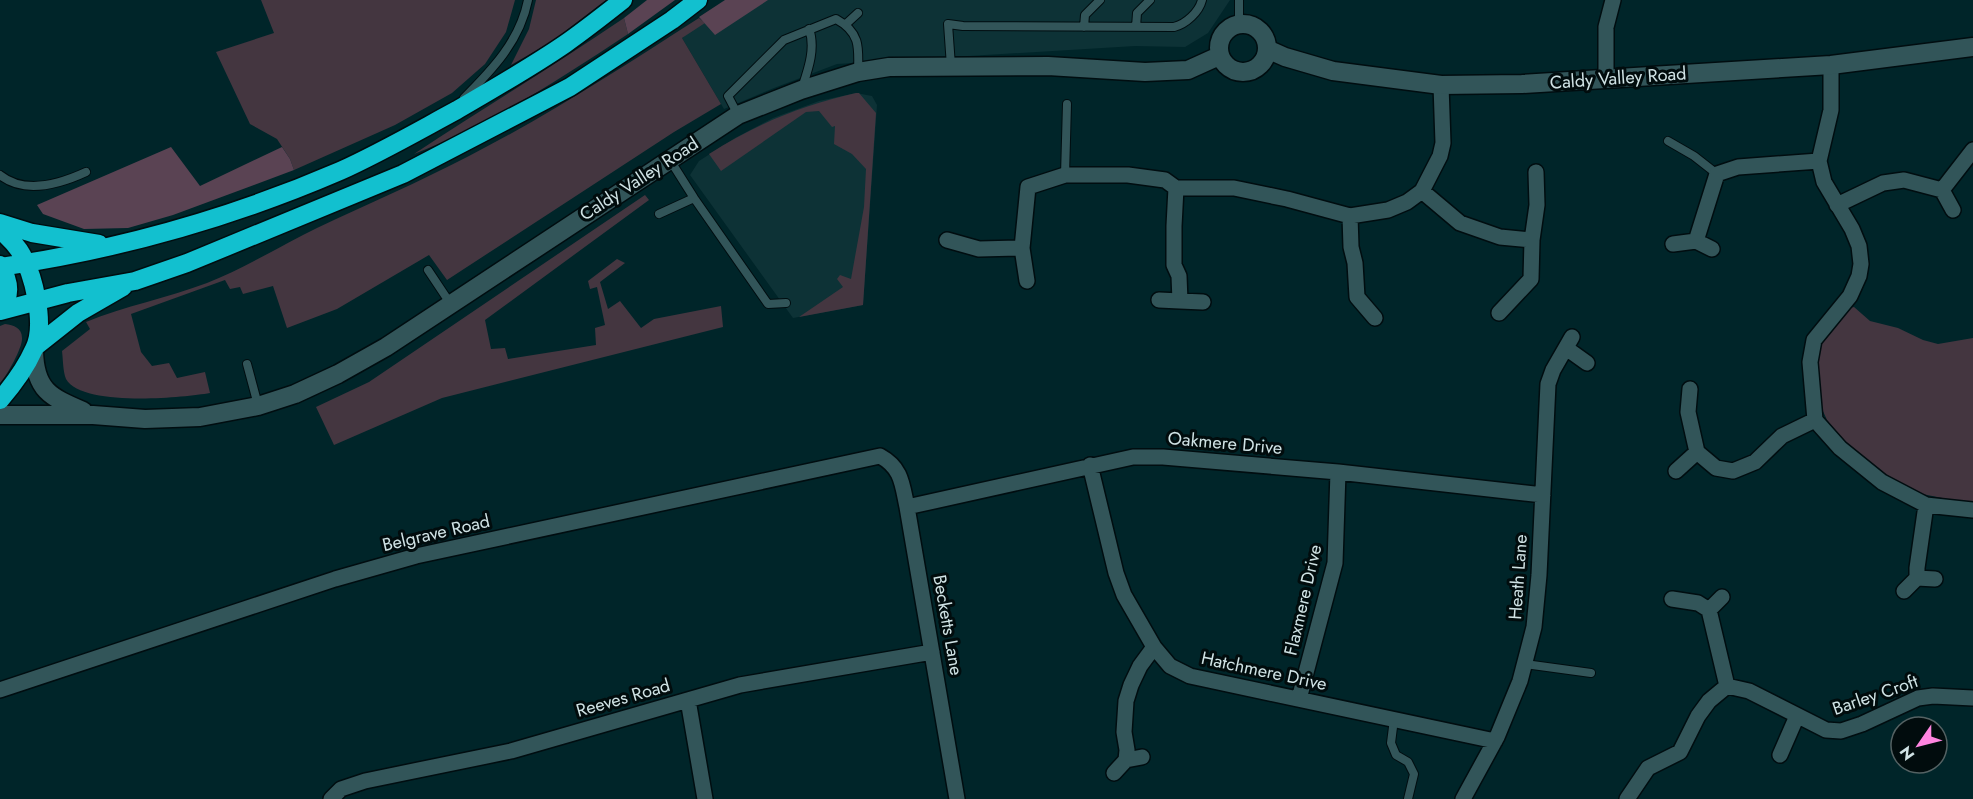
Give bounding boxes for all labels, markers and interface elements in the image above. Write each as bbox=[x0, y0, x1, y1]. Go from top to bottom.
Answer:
street label: Caldy Valley Road bbox=[1549, 60, 1687, 96]
street label: Caldy Valley Road bbox=[575, 131, 703, 227]
street label: Oakmere Drive bbox=[1167, 425, 1283, 461]
street label: Belgrave Road bbox=[380, 508, 492, 558]
street label: Heath Lane bbox=[1502, 533, 1534, 621]
street label: Flaxmere Drive bbox=[1278, 542, 1328, 658]
street label: Becketts Lane bbox=[926, 573, 970, 677]
street label: Hatchmere Drive bbox=[1199, 645, 1329, 697]
street label: Barley Croft bbox=[1829, 668, 1922, 722]
street label: Reeves Road bbox=[573, 672, 673, 724]
north arrow bbox=[1889, 715, 1949, 775]
text: N bbox=[1894, 742, 1920, 765]

